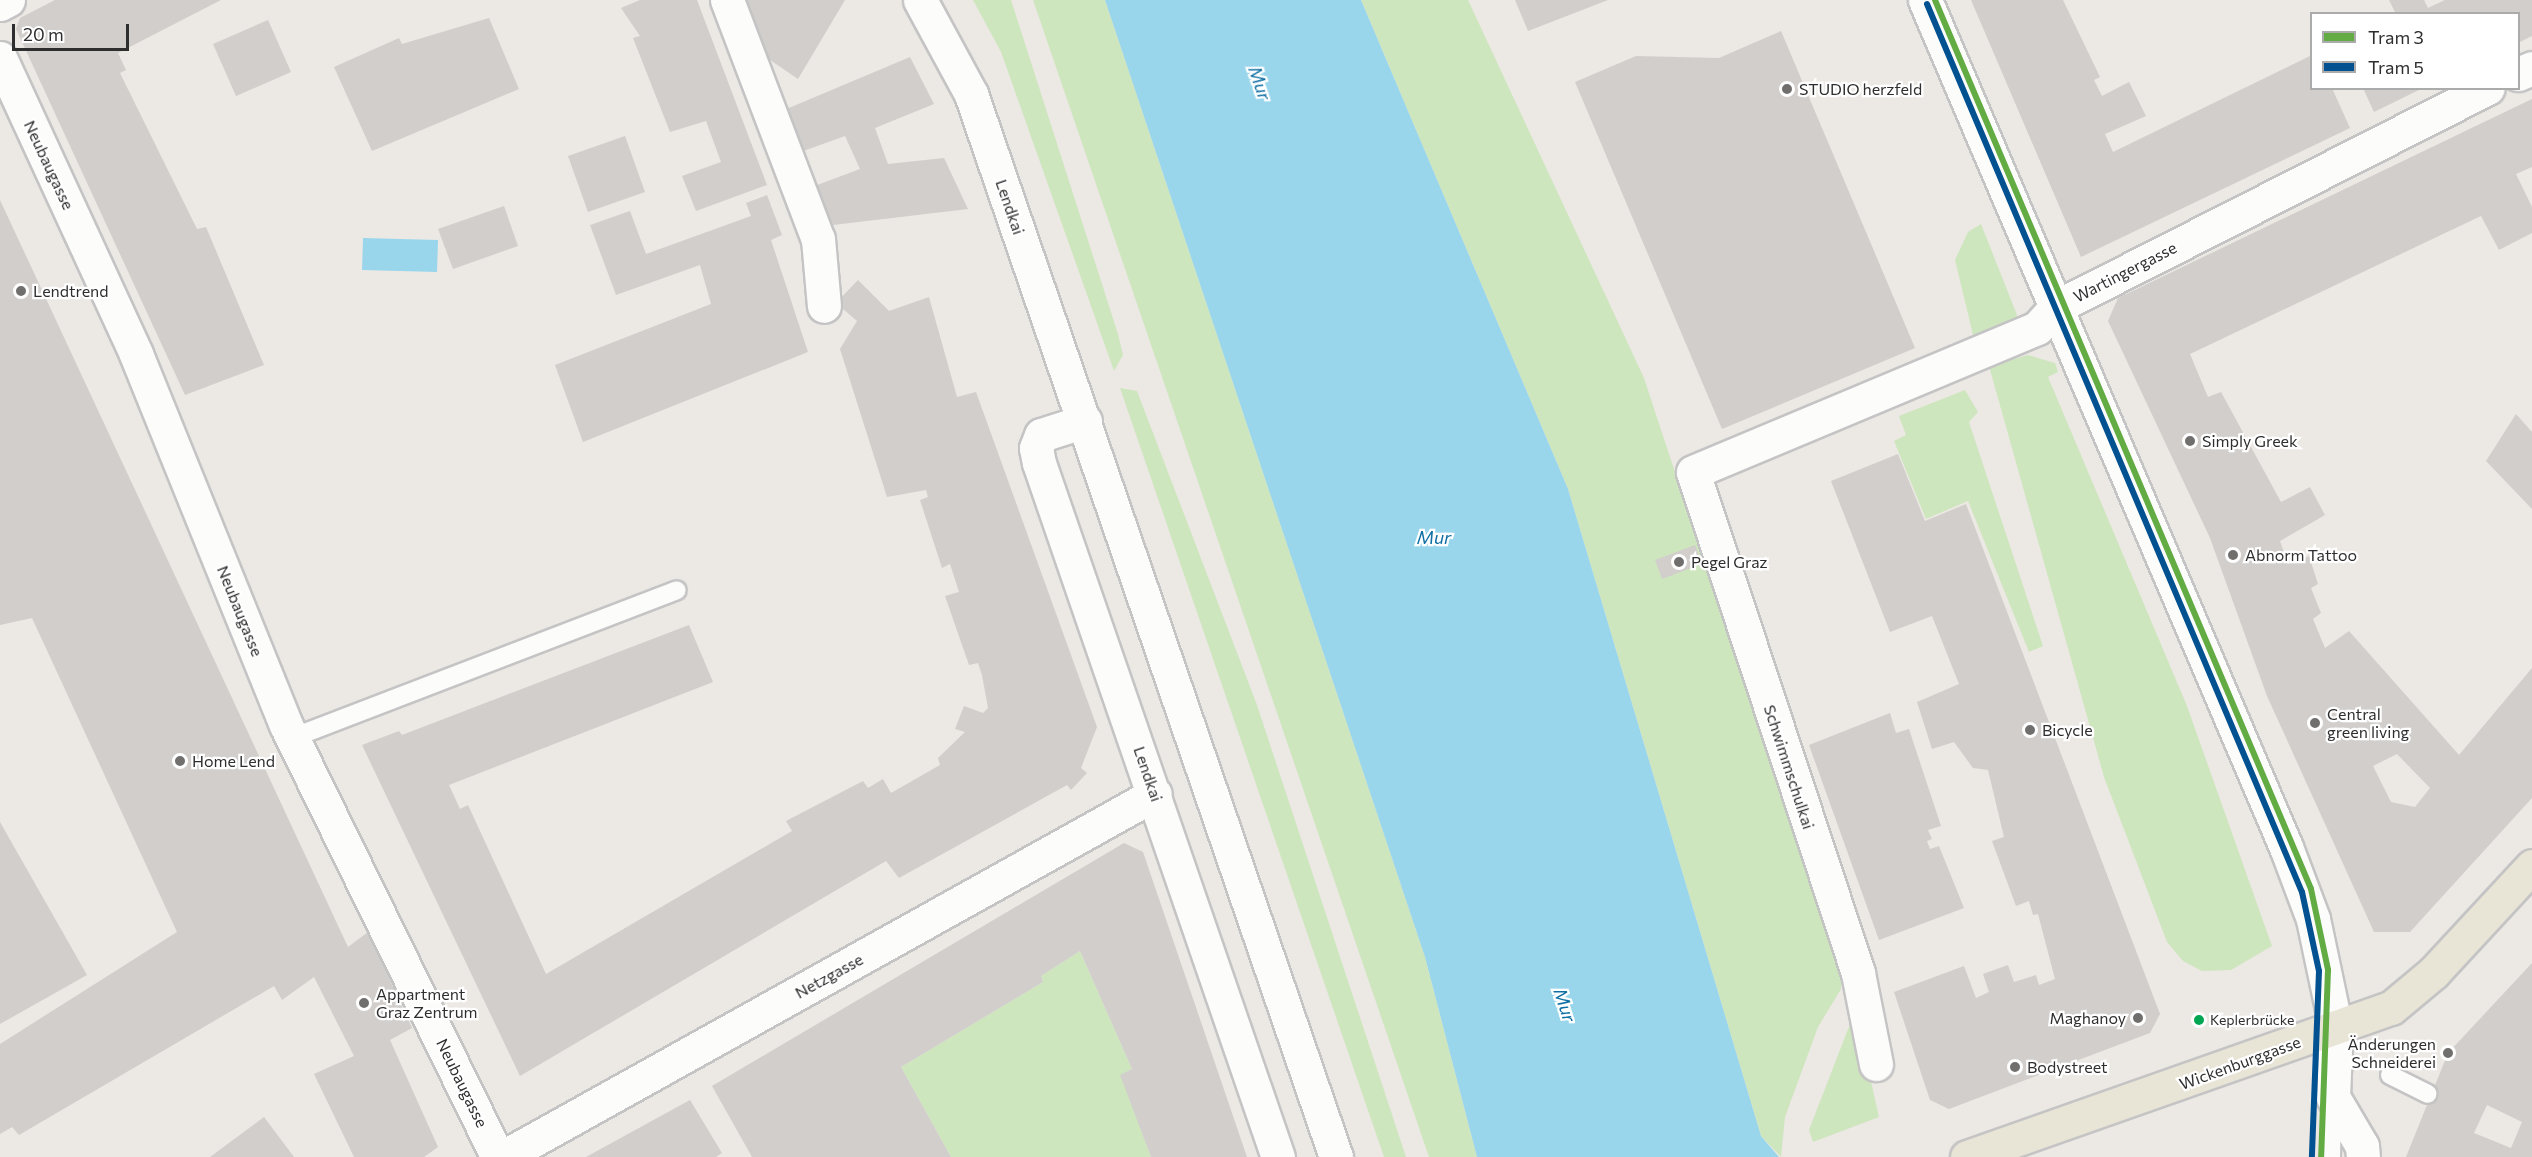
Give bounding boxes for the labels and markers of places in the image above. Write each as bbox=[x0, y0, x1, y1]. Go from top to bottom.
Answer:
place label: STUDIO herzfeld bbox=[1799, 79, 1922, 99]
marker: STUDIO herzfeld bbox=[1780, 82, 1794, 96]
place label: Lendtrend bbox=[33, 281, 109, 301]
marker: Lendtrend bbox=[14, 284, 28, 298]
place label: Simply Greek bbox=[2202, 431, 2298, 451]
marker: Simply Greek bbox=[2183, 434, 2197, 448]
place label: Abnorm Tattoo bbox=[2245, 545, 2357, 565]
marker: Abnorm Tattoo bbox=[2226, 548, 2240, 562]
place label: Pegel Graz bbox=[1691, 552, 1768, 572]
marker: Pegel Graz bbox=[1672, 555, 1686, 569]
place label: Central green living bbox=[2327, 704, 2409, 742]
marker: Central green living bbox=[2308, 716, 2322, 730]
place label: Bicycle bbox=[2042, 720, 2093, 740]
marker: Bicycle bbox=[2023, 723, 2037, 737]
place label: Home Lend bbox=[192, 751, 275, 771]
marker: Home Lend bbox=[173, 754, 187, 768]
place label: Appartment Graz Zentrum bbox=[376, 984, 478, 1022]
marker: Appartment Graz Zentrum bbox=[357, 996, 371, 1010]
place label: Maghanoy bbox=[2050, 1008, 2126, 1028]
marker: Maghanoy bbox=[2131, 1011, 2145, 1025]
place label: Keplerbrücke bbox=[2210, 1012, 2294, 1028]
marker: Keplerbrücke bbox=[2193, 1014, 2205, 1026]
place label: Änderungen Schneiderei bbox=[2347, 1034, 2436, 1072]
marker: Änderungen Schneiderei bbox=[2441, 1046, 2455, 1060]
place label: Bodystreet bbox=[2027, 1057, 2108, 1077]
marker: Bodystreet bbox=[2008, 1060, 2022, 1074]

